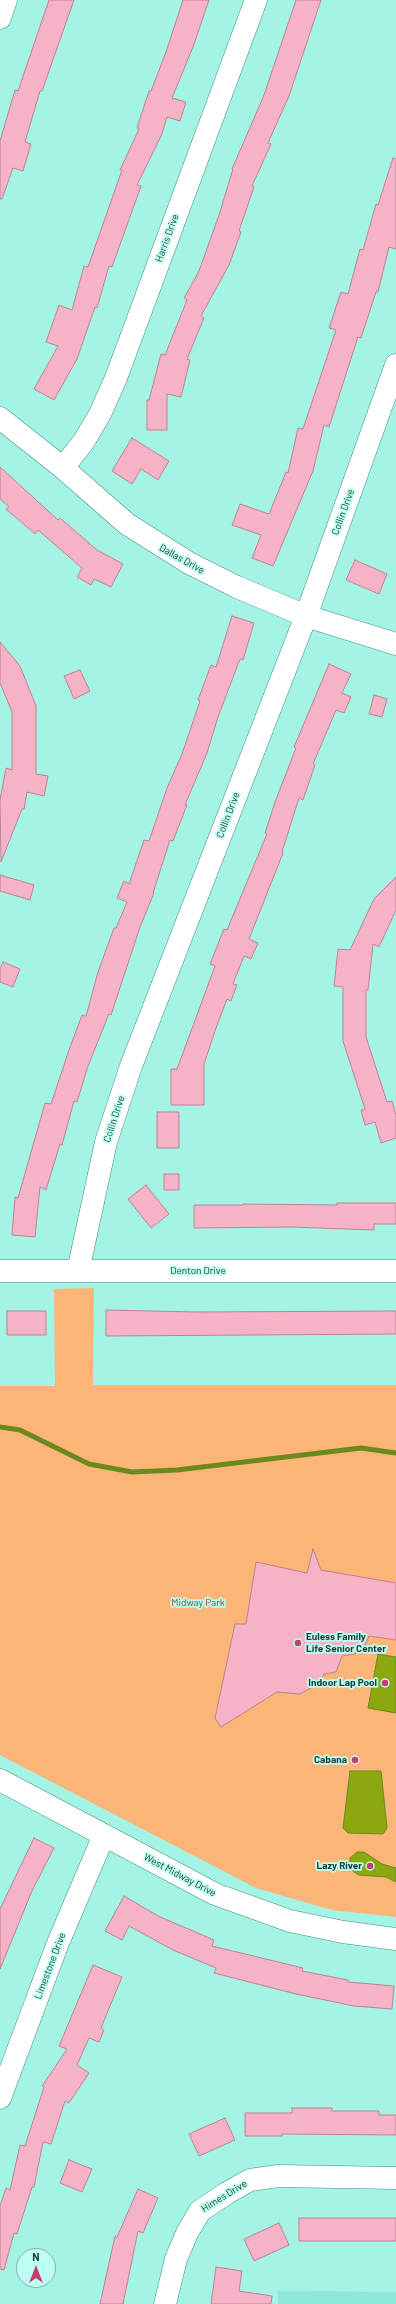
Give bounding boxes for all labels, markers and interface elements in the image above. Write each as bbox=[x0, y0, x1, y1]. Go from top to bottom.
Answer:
street label: Harris Drive bbox=[153, 212, 181, 264]
street label: Collin Drive bbox=[329, 487, 357, 537]
street label: Dallas Drive bbox=[157, 542, 207, 576]
street label: Collin Drive bbox=[214, 790, 242, 840]
street label: Collin Drive bbox=[101, 1094, 127, 1144]
street label: Denton Drive bbox=[170, 1265, 226, 1277]
park label: Midway Park bbox=[171, 1597, 225, 1609]
place label: Euless Family Life Senior Center bbox=[306, 1631, 386, 1654]
marker: Euless Family Life Senior Center bbox=[293, 1638, 303, 1648]
place label: Indoor Lap Pool bbox=[308, 1677, 377, 1689]
marker: Indoor Lap Pool bbox=[380, 1678, 390, 1688]
place label: Cabana bbox=[314, 1754, 347, 1766]
marker: Cabana bbox=[350, 1755, 360, 1765]
street label: West Midway Drive bbox=[142, 1851, 218, 1899]
place label: Lazy River bbox=[317, 1860, 362, 1872]
marker: Lazy River bbox=[365, 1861, 375, 1871]
street label: Limestone Drive bbox=[32, 1931, 68, 2001]
street label: Himes Drive bbox=[199, 2177, 249, 2215]
north arrow bbox=[16, 2248, 56, 2288]
text: N bbox=[32, 2250, 40, 2263]

